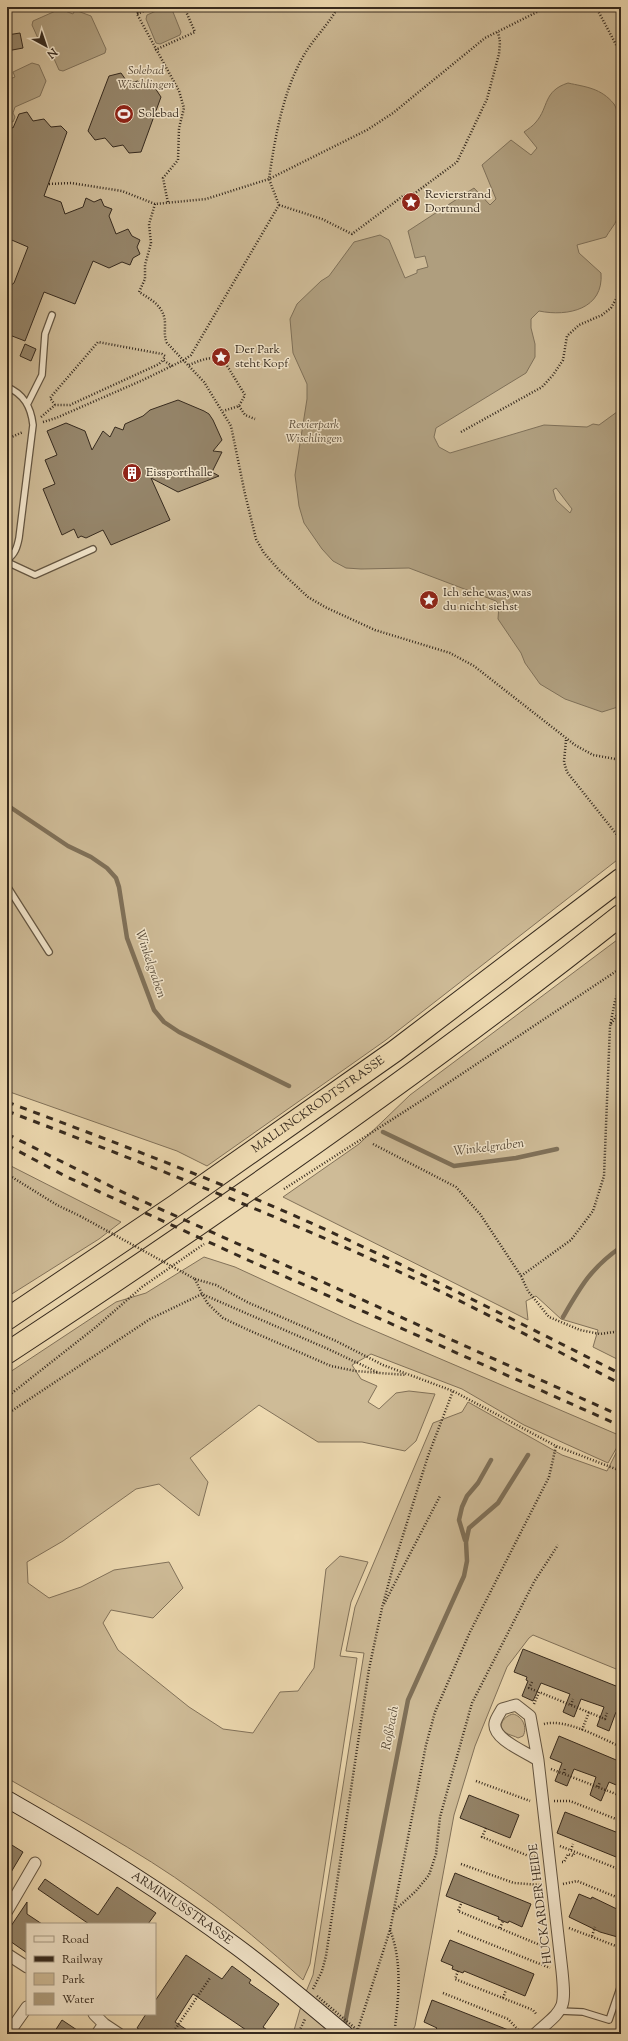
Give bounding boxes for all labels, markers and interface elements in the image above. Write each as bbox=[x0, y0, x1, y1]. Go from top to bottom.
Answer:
north arrow bbox=[26, 26, 66, 66]
text: N bbox=[43, 43, 61, 62]
park label: Solebad Wischlingen bbox=[117, 62, 175, 94]
sports icon: Solebad bbox=[113, 103, 135, 125]
place label: Solebad bbox=[138, 105, 179, 123]
place label: Revierstrand Dortmund bbox=[425, 186, 491, 218]
place icon: Revierstrand Dortmund bbox=[400, 191, 422, 213]
place label: Der Park steht Kopf bbox=[235, 341, 289, 373]
place icon: Der Park steht Kopf bbox=[210, 346, 232, 368]
park label: Revierpark Wischlingen bbox=[285, 416, 343, 448]
building icon: Eissporthalle bbox=[121, 462, 143, 484]
place label: Eissporthalle bbox=[146, 464, 213, 482]
place label: Ich sehe was, was du nicht siehst bbox=[443, 584, 532, 616]
place icon: Ich sehe was, was du nicht siehst bbox=[418, 589, 440, 611]
water label: Winkelgraben bbox=[130, 927, 170, 1001]
street label: MALLINCKRODTSTRASSE bbox=[248, 1051, 389, 1158]
water label: Winkelgraben bbox=[453, 1135, 526, 1161]
water label: Roßbach bbox=[378, 1704, 404, 1752]
street label: HUCKARDER HEIDE bbox=[525, 1842, 557, 1965]
street label: ARMINIUSSTRASSE bbox=[127, 1867, 237, 1950]
legend bbox=[26, 1923, 156, 2015]
text: Road bbox=[62, 1931, 89, 1949]
text: Railway bbox=[62, 1951, 103, 1969]
text: Park bbox=[62, 1971, 85, 1989]
text: Water bbox=[62, 1991, 95, 2009]

